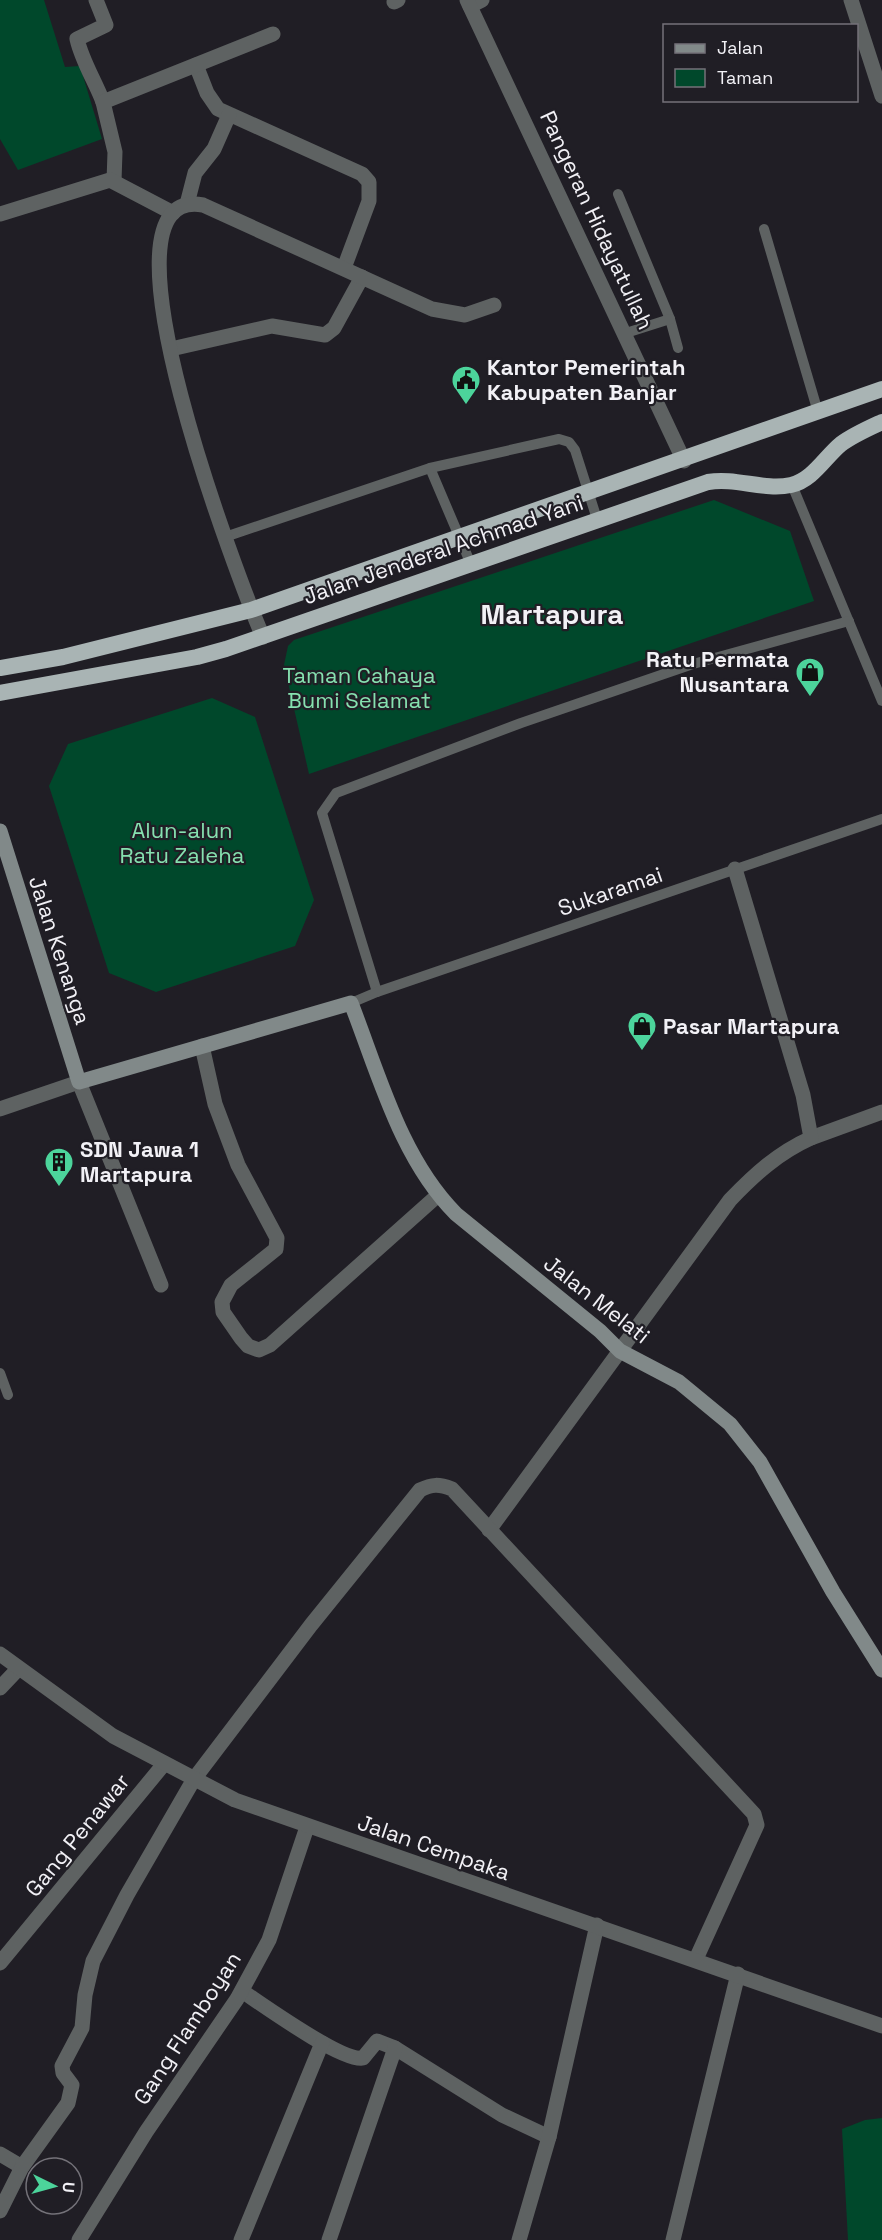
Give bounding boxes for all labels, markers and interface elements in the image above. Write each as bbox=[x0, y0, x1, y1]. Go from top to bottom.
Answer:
legend bbox=[663, 24, 858, 102]
text: Jalan bbox=[717, 36, 763, 59]
text: Taman bbox=[717, 66, 773, 89]
street label: Pangeran Hidayatullah bbox=[534, 106, 660, 334]
place label: Kantor Pemerintah Kabupaten Banjar bbox=[487, 353, 685, 406]
public building icon: Kantor Pemerintah Kabupaten Banjar bbox=[450, 364, 482, 406]
street label: Jalan Jenderal Achmad Yani bbox=[299, 488, 587, 610]
district label: Martapura bbox=[481, 596, 623, 632]
place label: Ratu Permata Nusantara bbox=[646, 645, 789, 698]
shop icon: Ratu Permata Nusantara bbox=[794, 656, 826, 698]
park label: Taman Cahaya Bumi Selamat bbox=[282, 661, 436, 714]
park label: Alun-alun Ratu Zaleha bbox=[120, 816, 245, 869]
street label: Sukaramai bbox=[554, 860, 666, 922]
street label: Jalan Kenanga bbox=[23, 872, 97, 1028]
shop icon: Pasar Martapura bbox=[626, 1010, 658, 1052]
place label: Pasar Martapura bbox=[663, 1012, 840, 1040]
place label: SDN Jawa 1 Martapura bbox=[80, 1135, 199, 1188]
building icon: SDN Jawa 1 Martapura bbox=[43, 1146, 75, 1188]
street label: Jalan Melati bbox=[538, 1249, 656, 1349]
street label: Gang Penawar bbox=[19, 1768, 135, 1902]
street label: Jalan Cempaka bbox=[354, 1808, 514, 1886]
street label: Gang Flamboyan bbox=[127, 1946, 247, 2110]
north arrow bbox=[24, 2156, 84, 2216]
text: U bbox=[58, 2181, 79, 2194]

